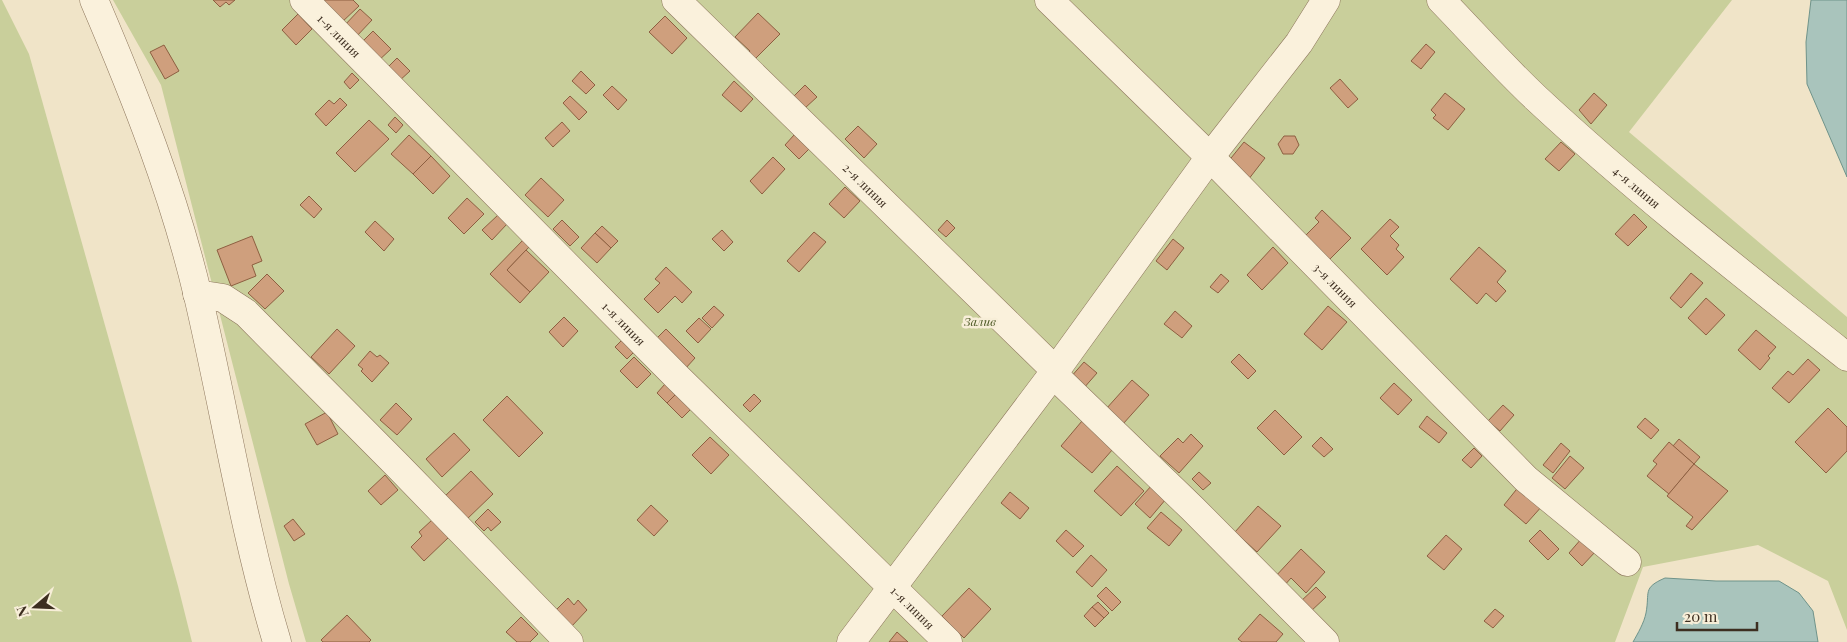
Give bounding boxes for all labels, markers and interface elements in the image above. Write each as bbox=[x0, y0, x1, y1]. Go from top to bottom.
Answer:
street label: 1-я линия bbox=[314, 10, 365, 61]
street label: 2-я линия bbox=[840, 160, 892, 211]
street label: 4-я линия bbox=[1610, 163, 1664, 212]
street label: 3-я линия bbox=[1310, 259, 1361, 311]
street label: 1-я линия bbox=[599, 298, 650, 349]
park label: Залив bbox=[963, 313, 996, 329]
north arrow bbox=[10, 582, 60, 632]
street label: 1-я линия bbox=[887, 582, 938, 633]
scale bar bbox=[1677, 600, 1757, 632]
text: N bbox=[12, 604, 33, 619]
text: 20 m bbox=[1684, 606, 1718, 626]

